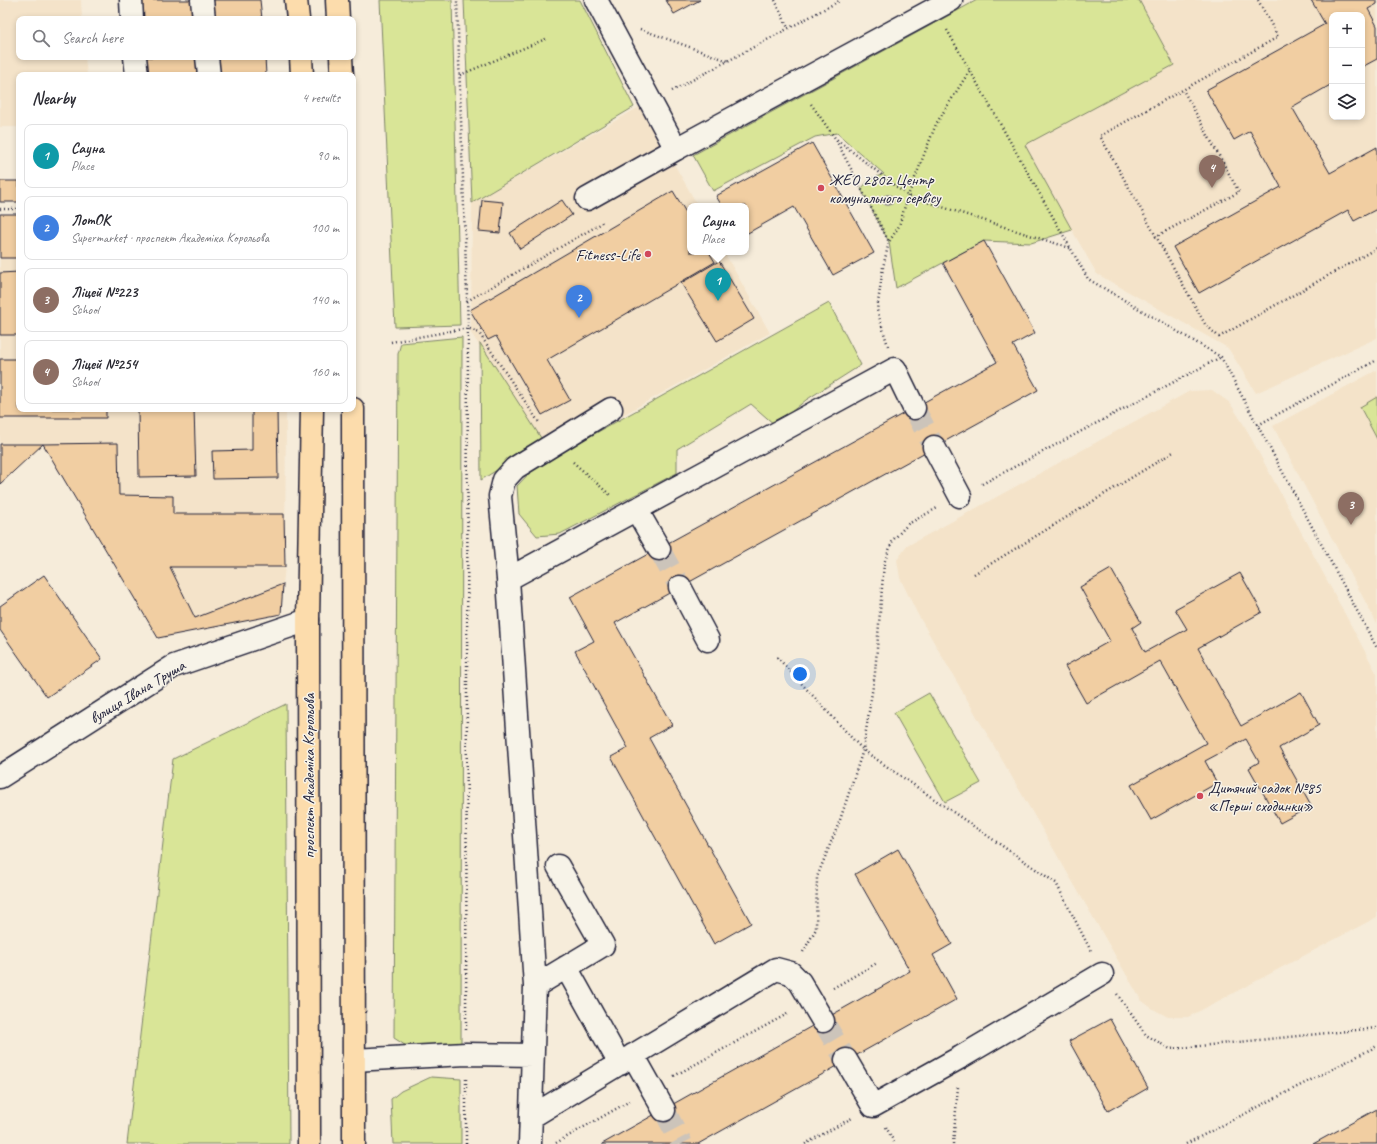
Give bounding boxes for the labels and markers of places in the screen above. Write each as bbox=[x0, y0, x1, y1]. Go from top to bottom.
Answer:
pin: 4 bbox=[1199, 155, 1225, 188]
place label: ЖЕО 2802 Центр комунального сервісу bbox=[829, 170, 942, 208]
marker: ЖЕО 2802 Центр комунального сервісу bbox=[816, 183, 826, 193]
place label: Fitness-Life bbox=[576, 245, 642, 265]
marker: Fitness-Life bbox=[643, 249, 653, 259]
pin: 1 bbox=[705, 268, 731, 301]
pin: 2 bbox=[566, 285, 592, 318]
pin: 3 bbox=[1338, 492, 1364, 525]
place label: Дитячий садок №85 «Перші сходинки» bbox=[1208, 778, 1322, 816]
marker: Дитячий садок №85 «Перші сходинки» bbox=[1195, 791, 1205, 801]

